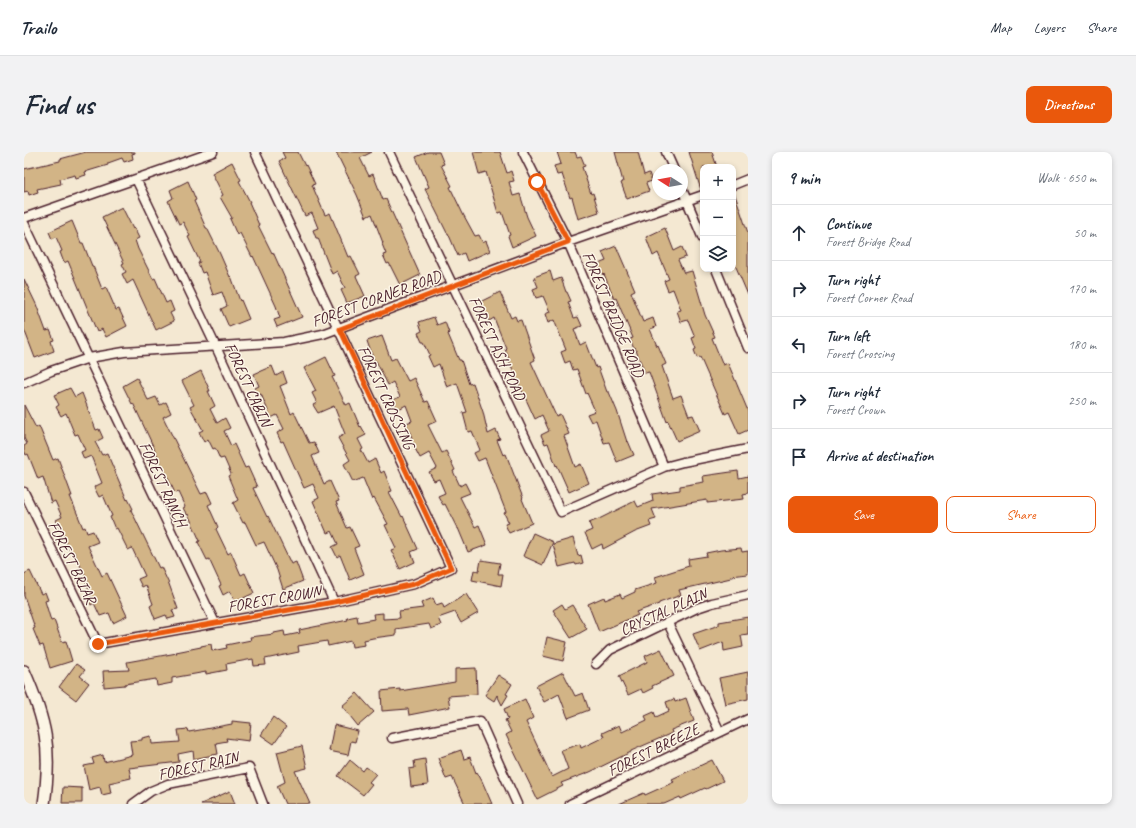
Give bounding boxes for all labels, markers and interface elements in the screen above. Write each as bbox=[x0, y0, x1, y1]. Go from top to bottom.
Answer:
text: Trailo bbox=[20, 16, 56, 40]
text: Map bbox=[990, 19, 1012, 36]
text: Layers bbox=[1034, 19, 1065, 36]
text: Share bbox=[1087, 19, 1116, 36]
button: Directions bbox=[1026, 86, 1112, 123]
text: Find us bbox=[24, 87, 94, 122]
north arrow bbox=[652, 164, 688, 200]
map controls bbox=[700, 164, 736, 272]
button: + bbox=[700, 164, 736, 200]
text: 9 min bbox=[788, 168, 820, 189]
text: Walk · 650 m bbox=[1037, 170, 1096, 186]
route start bbox=[528, 173, 546, 191]
button: − bbox=[700, 200, 736, 236]
text: Continue bbox=[826, 215, 871, 234]
icon: ahead bbox=[788, 222, 810, 244]
text: 50 m bbox=[1074, 225, 1096, 241]
text: Forest Bridge Road bbox=[826, 234, 910, 250]
button: layers bbox=[700, 236, 736, 272]
street label: FOREST BRIDGE ROAD bbox=[578, 249, 649, 382]
street label: FOREST CORNER ROAD bbox=[309, 266, 445, 332]
text: Turn right bbox=[826, 271, 879, 290]
icon: right bbox=[788, 278, 810, 300]
text: 170 m bbox=[1068, 281, 1096, 297]
text: Forest Corner Road bbox=[826, 290, 912, 306]
street label: FOREST ASH ROAD bbox=[464, 293, 531, 405]
text: Turn left bbox=[826, 327, 869, 346]
icon: left bbox=[788, 334, 810, 356]
text: 180 m bbox=[1068, 337, 1096, 353]
street label: FOREST CABIN bbox=[220, 339, 277, 432]
street label: FOREST CROSSING bbox=[353, 342, 420, 454]
text: Forest Crossing bbox=[826, 346, 894, 362]
text: Turn right bbox=[826, 383, 879, 402]
icon: right bbox=[788, 390, 810, 412]
text: 250 m bbox=[1068, 393, 1096, 409]
text: Forest Crown bbox=[826, 402, 885, 418]
street label: FOREST RANCH bbox=[135, 439, 193, 533]
icon: arrive bbox=[788, 446, 810, 468]
text: Arrive at destination bbox=[826, 447, 933, 466]
button: Save bbox=[788, 496, 938, 533]
button: Share bbox=[946, 496, 1096, 533]
street label: FOREST BRIAR bbox=[44, 518, 102, 609]
street label: FOREST CROWN bbox=[226, 580, 325, 617]
street label: CRYSTAL PLAIN bbox=[617, 583, 713, 640]
route end bbox=[89, 635, 107, 653]
street label: FOREST BREEZE bbox=[604, 718, 705, 781]
street label: FOREST RAIN bbox=[156, 746, 243, 785]

